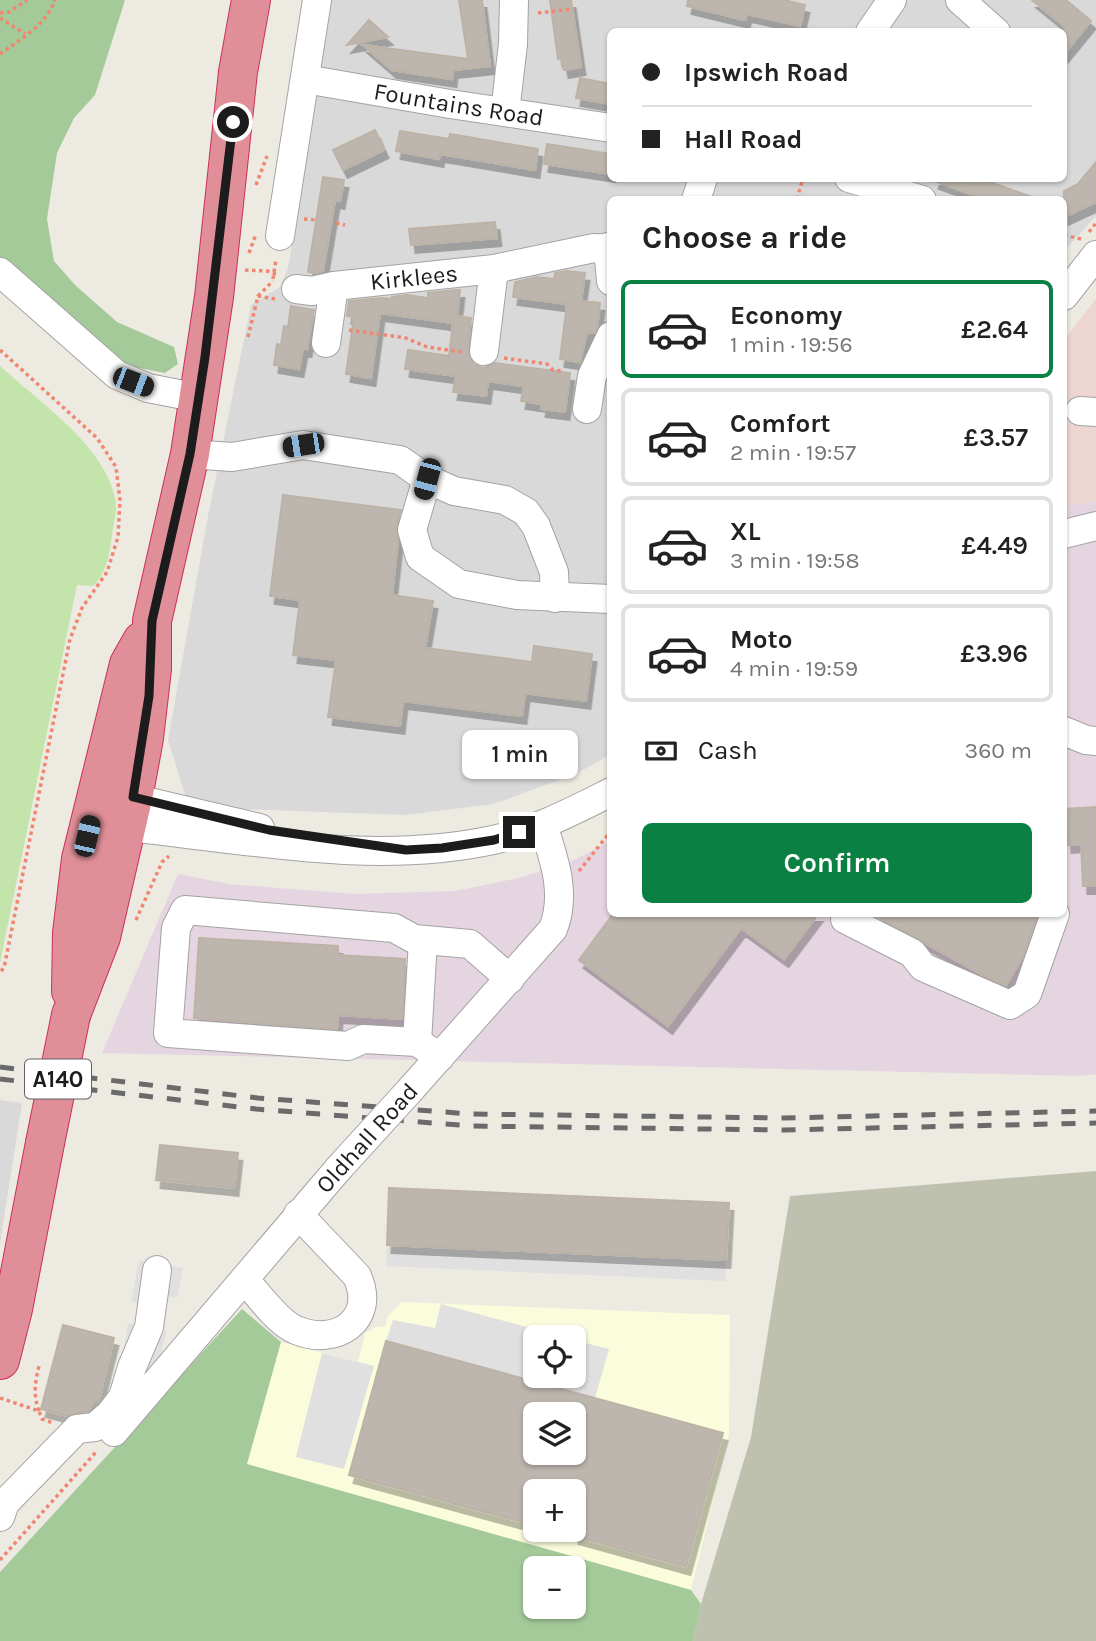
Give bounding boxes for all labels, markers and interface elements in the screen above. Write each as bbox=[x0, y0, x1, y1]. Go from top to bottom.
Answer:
text: Ipswich Road bbox=[684, 57, 849, 88]
street label: Fountains Road bbox=[372, 77, 546, 132]
route start bbox=[217, 106, 249, 138]
text: Hall Road bbox=[684, 124, 803, 155]
text: Choose a ride bbox=[642, 219, 847, 256]
street label: Kirklees bbox=[369, 259, 459, 296]
icon: car bbox=[646, 298, 709, 361]
text: Economy bbox=[730, 300, 842, 331]
text: £2.64 bbox=[961, 314, 1028, 345]
text: 1 min · 19:56 bbox=[730, 331, 853, 358]
car bbox=[110, 365, 157, 399]
icon: car bbox=[646, 406, 709, 469]
text: Comfort bbox=[730, 408, 831, 439]
text: £3.57 bbox=[964, 422, 1028, 453]
car bbox=[281, 431, 326, 459]
text: 2 min · 19:57 bbox=[730, 439, 856, 466]
car bbox=[412, 456, 443, 502]
icon: car bbox=[646, 514, 709, 577]
text: XL bbox=[730, 516, 761, 547]
text: £4.49 bbox=[961, 530, 1028, 561]
text: 3 min · 19:58 bbox=[730, 547, 860, 574]
icon: car bbox=[646, 622, 709, 685]
text: Moto bbox=[730, 624, 792, 655]
text: £3.96 bbox=[960, 638, 1028, 669]
text: 4 min · 19:59 bbox=[730, 655, 858, 682]
callout: 1 min bbox=[461, 730, 577, 780]
icon: cash bbox=[642, 732, 680, 770]
text: Cash bbox=[698, 735, 758, 766]
text: 360 m bbox=[965, 737, 1032, 764]
text: 1 min bbox=[491, 741, 549, 768]
car bbox=[73, 813, 102, 859]
route end bbox=[503, 816, 535, 848]
button: Confirm bbox=[642, 823, 1032, 903]
road number: A140 bbox=[25, 1060, 91, 1098]
street label: Oldhall Road bbox=[310, 1077, 424, 1199]
map controls bbox=[523, 1325, 586, 1619]
button: locate bbox=[523, 1325, 586, 1388]
button: layers bbox=[523, 1402, 586, 1465]
button: + bbox=[523, 1479, 586, 1542]
button: − bbox=[523, 1556, 586, 1619]

